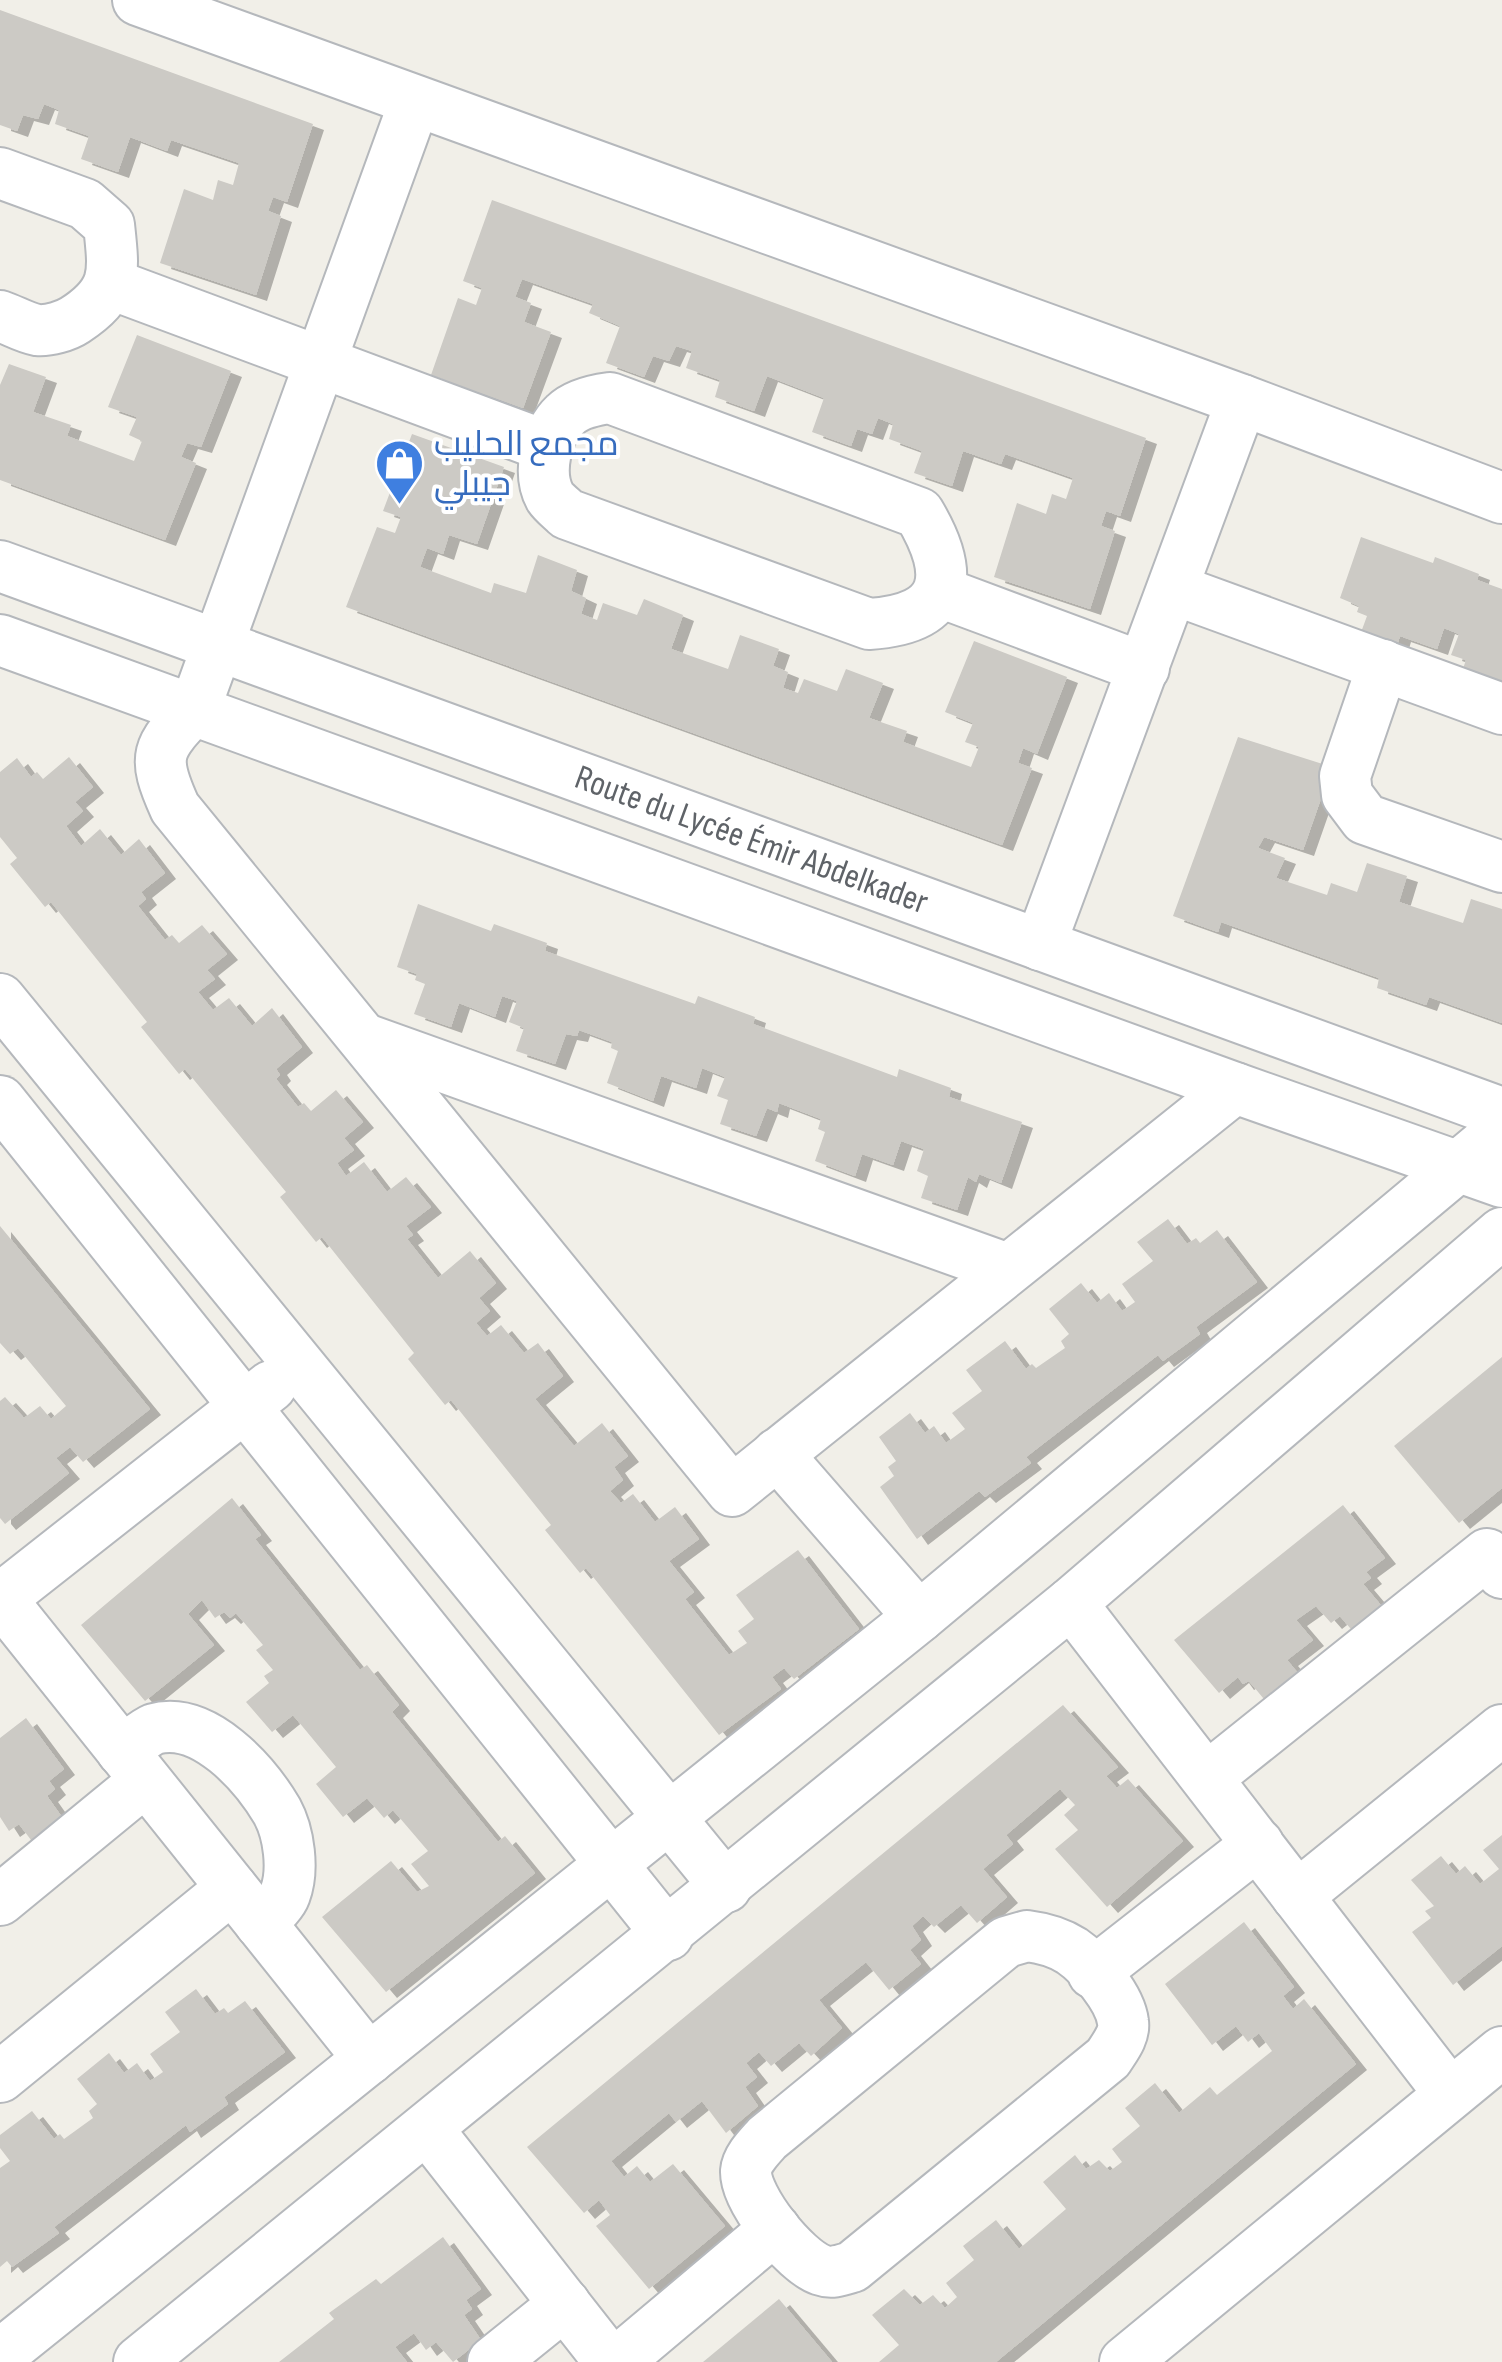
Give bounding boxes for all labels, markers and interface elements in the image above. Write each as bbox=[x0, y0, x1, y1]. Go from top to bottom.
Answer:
place label: مجمع الحليب جيبلي bbox=[434, 423, 619, 510]
shop icon: مجمع الحليب جيبلي bbox=[373, 438, 425, 506]
street label: Route du Lycée Émir Abdelkader bbox=[569, 756, 934, 924]

